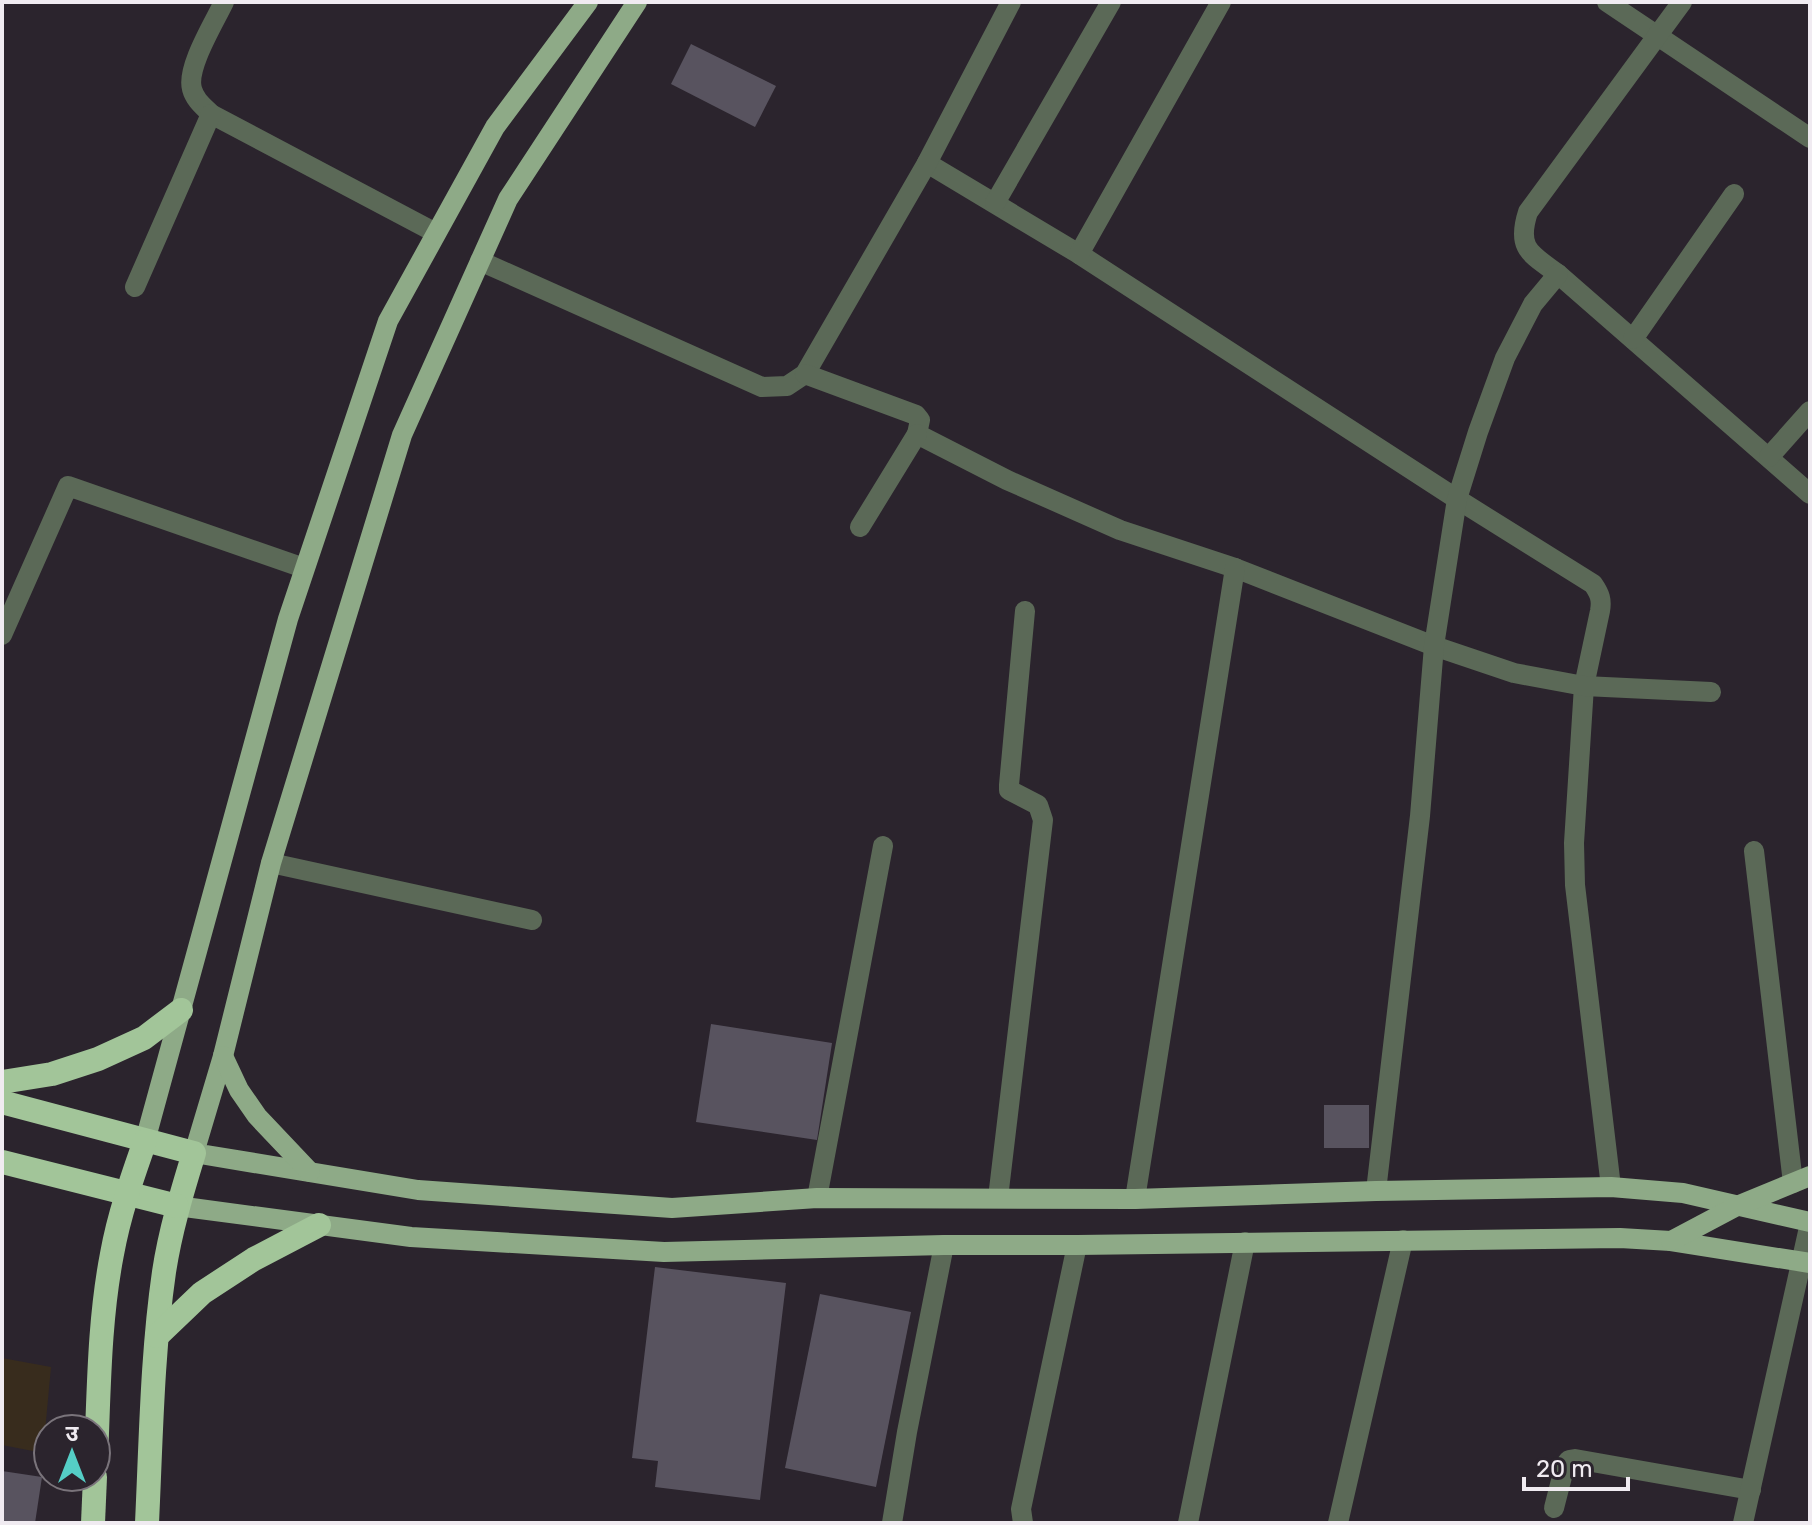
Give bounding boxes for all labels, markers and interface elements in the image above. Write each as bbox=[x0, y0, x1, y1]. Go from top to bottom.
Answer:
north arrow bbox=[32, 1413, 112, 1493]
text: उ bbox=[66, 1420, 80, 1447]
scale bar bbox=[1524, 1441, 1628, 1491]
text: 20 m bbox=[1536, 1455, 1593, 1483]

